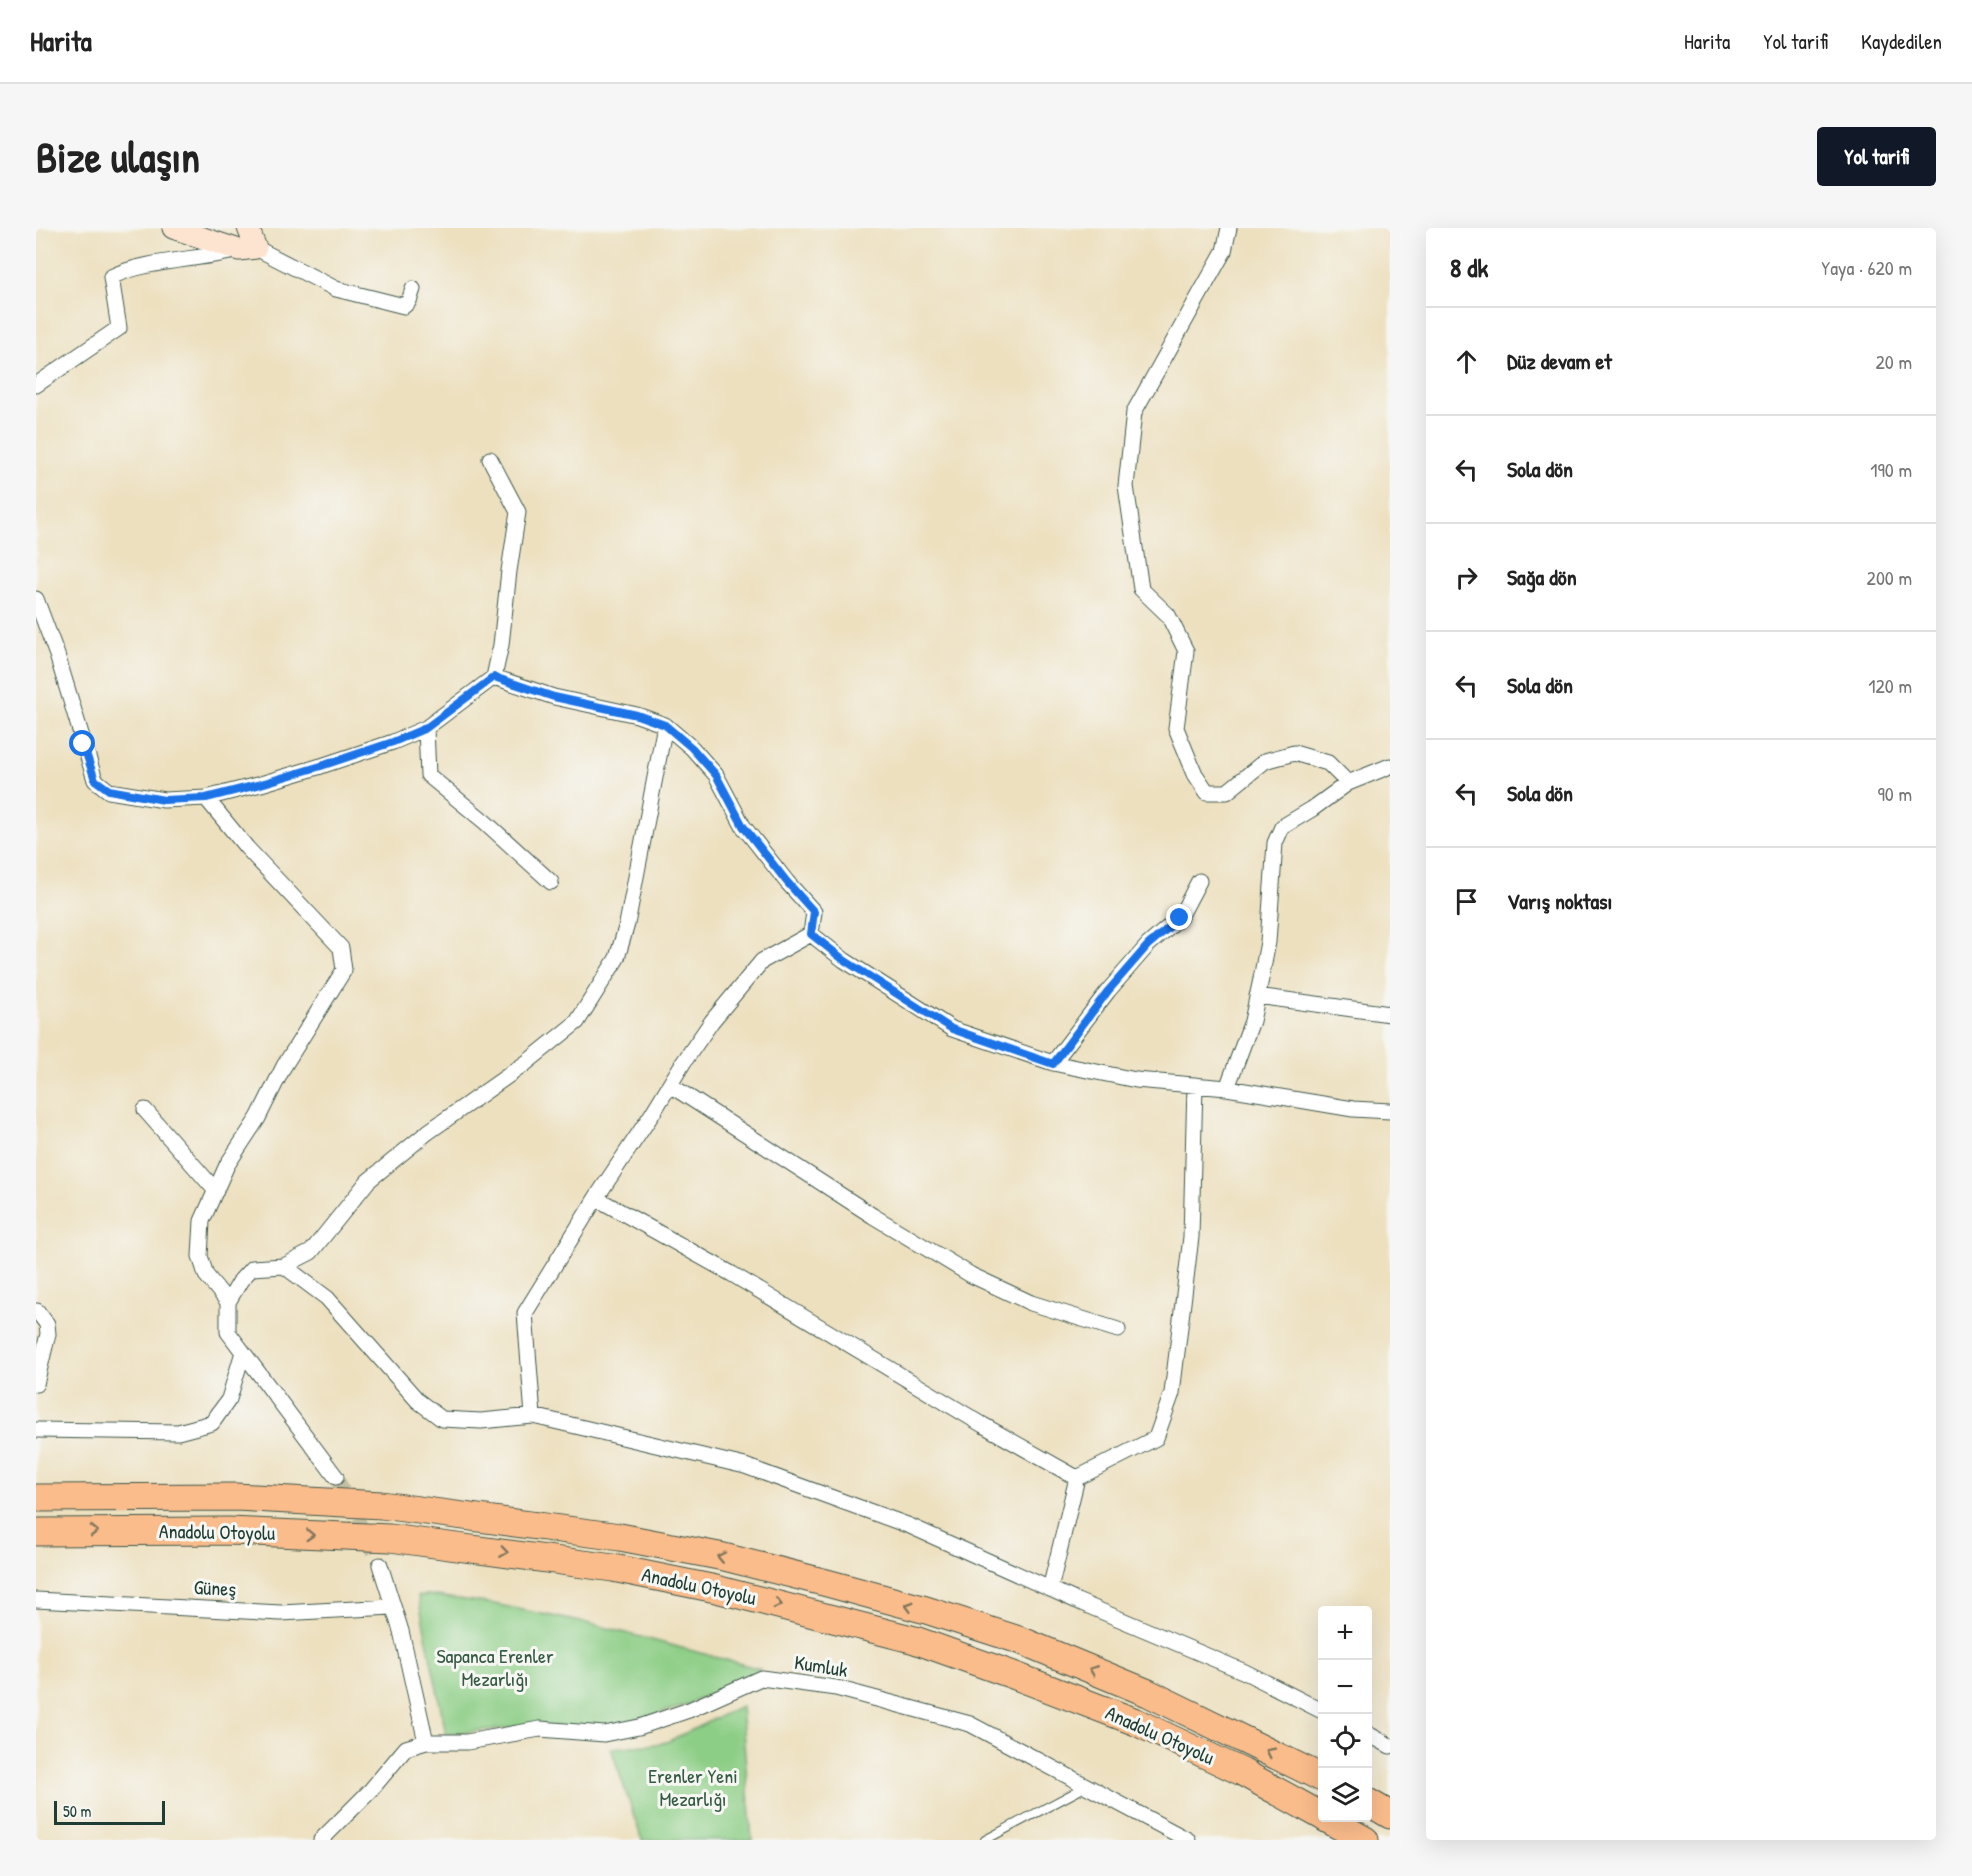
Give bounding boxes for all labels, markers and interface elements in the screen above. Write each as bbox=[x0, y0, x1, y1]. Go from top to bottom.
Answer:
text: Harita bbox=[30, 22, 92, 60]
text: Harita bbox=[1684, 27, 1730, 56]
text: Yol tarifi bbox=[1763, 27, 1828, 56]
text: Kaydedilen bbox=[1861, 27, 1942, 56]
button: Yol tarifi bbox=[1817, 127, 1936, 186]
text: Bize ulaşın bbox=[36, 128, 200, 185]
text: 8 dk bbox=[1450, 250, 1488, 285]
text: Yaya · 620 m bbox=[1821, 254, 1912, 281]
icon: ahead bbox=[1450, 345, 1483, 378]
text: Düz devam et bbox=[1507, 346, 1612, 376]
text: 20 m bbox=[1875, 348, 1912, 375]
icon: left bbox=[1450, 453, 1483, 486]
text: Sola dön bbox=[1507, 454, 1573, 484]
text: 190 m bbox=[1870, 456, 1912, 483]
icon: right bbox=[1450, 561, 1483, 594]
text: Sağa dön bbox=[1507, 562, 1577, 592]
text: 200 m bbox=[1867, 564, 1912, 591]
icon: left bbox=[1450, 669, 1483, 702]
text: Sola dön bbox=[1507, 670, 1573, 700]
text: 120 m bbox=[1868, 672, 1912, 699]
route start bbox=[69, 730, 95, 756]
icon: left bbox=[1450, 777, 1483, 810]
text: Sola dön bbox=[1507, 778, 1573, 808]
text: 90 m bbox=[1878, 780, 1912, 807]
icon: arrive bbox=[1450, 885, 1483, 918]
text: Varış noktası bbox=[1507, 886, 1612, 916]
route end bbox=[1166, 904, 1192, 930]
street label: Anadolu Otoyolu bbox=[159, 1517, 275, 1546]
one-way arrow bbox=[90, 1525, 99, 1537]
one-way arrow bbox=[306, 1528, 315, 1541]
one-way arrow bbox=[500, 1546, 509, 1558]
one-way arrow bbox=[716, 1551, 726, 1564]
street label: Anadolu Otoyolu bbox=[639, 1560, 759, 1611]
street label: Güneş bbox=[193, 1573, 237, 1602]
one-way arrow bbox=[773, 1597, 783, 1610]
one-way arrow bbox=[905, 1600, 915, 1613]
map controls bbox=[1318, 1606, 1372, 1822]
button: + bbox=[1318, 1606, 1372, 1660]
park label: Sapanca Erenler Mezarlığı bbox=[436, 1642, 554, 1692]
street label: Kumluk bbox=[792, 1648, 850, 1683]
button: − bbox=[1318, 1660, 1372, 1714]
one-way arrow bbox=[1089, 1665, 1100, 1677]
street label: Anadolu Otoyolu bbox=[1102, 1699, 1219, 1771]
button: locate bbox=[1318, 1714, 1372, 1768]
one-way arrow bbox=[1266, 1748, 1277, 1760]
park label: Erenler Yeni Mezarlığı bbox=[648, 1762, 738, 1812]
button: layers bbox=[1318, 1768, 1372, 1822]
scale bar bbox=[54, 1798, 165, 1826]
text: 50 m bbox=[63, 1800, 92, 1822]

